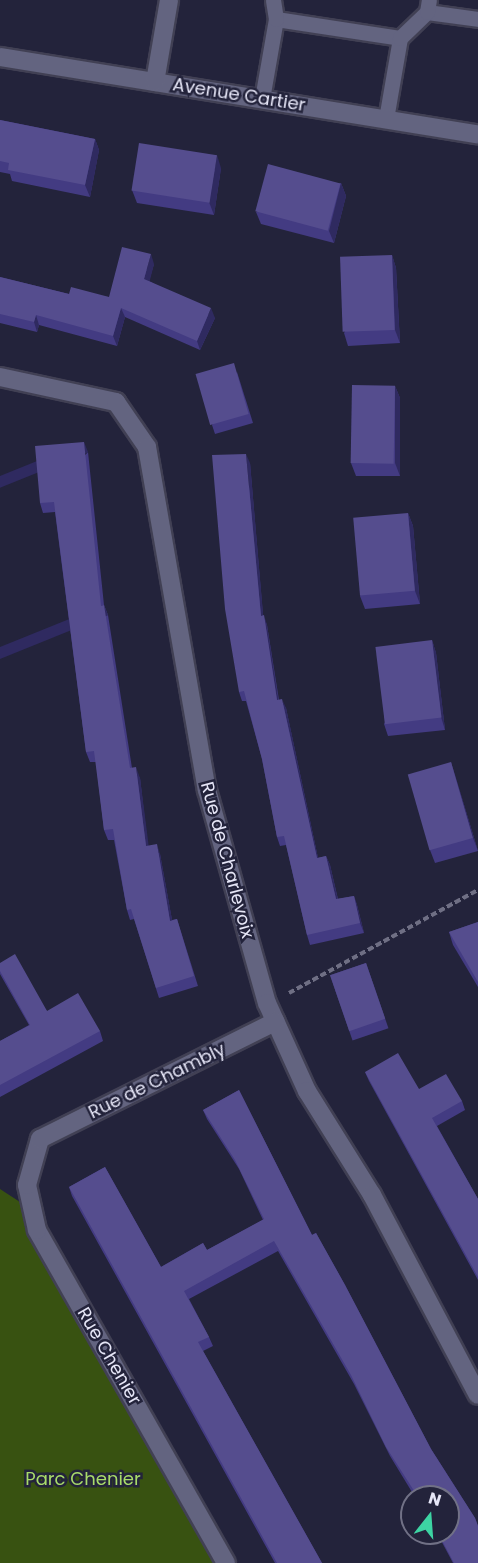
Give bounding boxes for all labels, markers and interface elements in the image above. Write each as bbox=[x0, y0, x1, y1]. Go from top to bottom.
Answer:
street label: Avenue Cartier bbox=[171, 74, 307, 116]
street label: Rue de Charlevoix bbox=[196, 779, 258, 941]
street label: Rue de Chambly bbox=[85, 1039, 229, 1123]
street label: Rue Chenier bbox=[72, 1303, 146, 1409]
park label: Parc Chenier bbox=[25, 1468, 141, 1490]
north arrow bbox=[400, 1485, 460, 1545]
text: N bbox=[426, 1486, 444, 1512]

